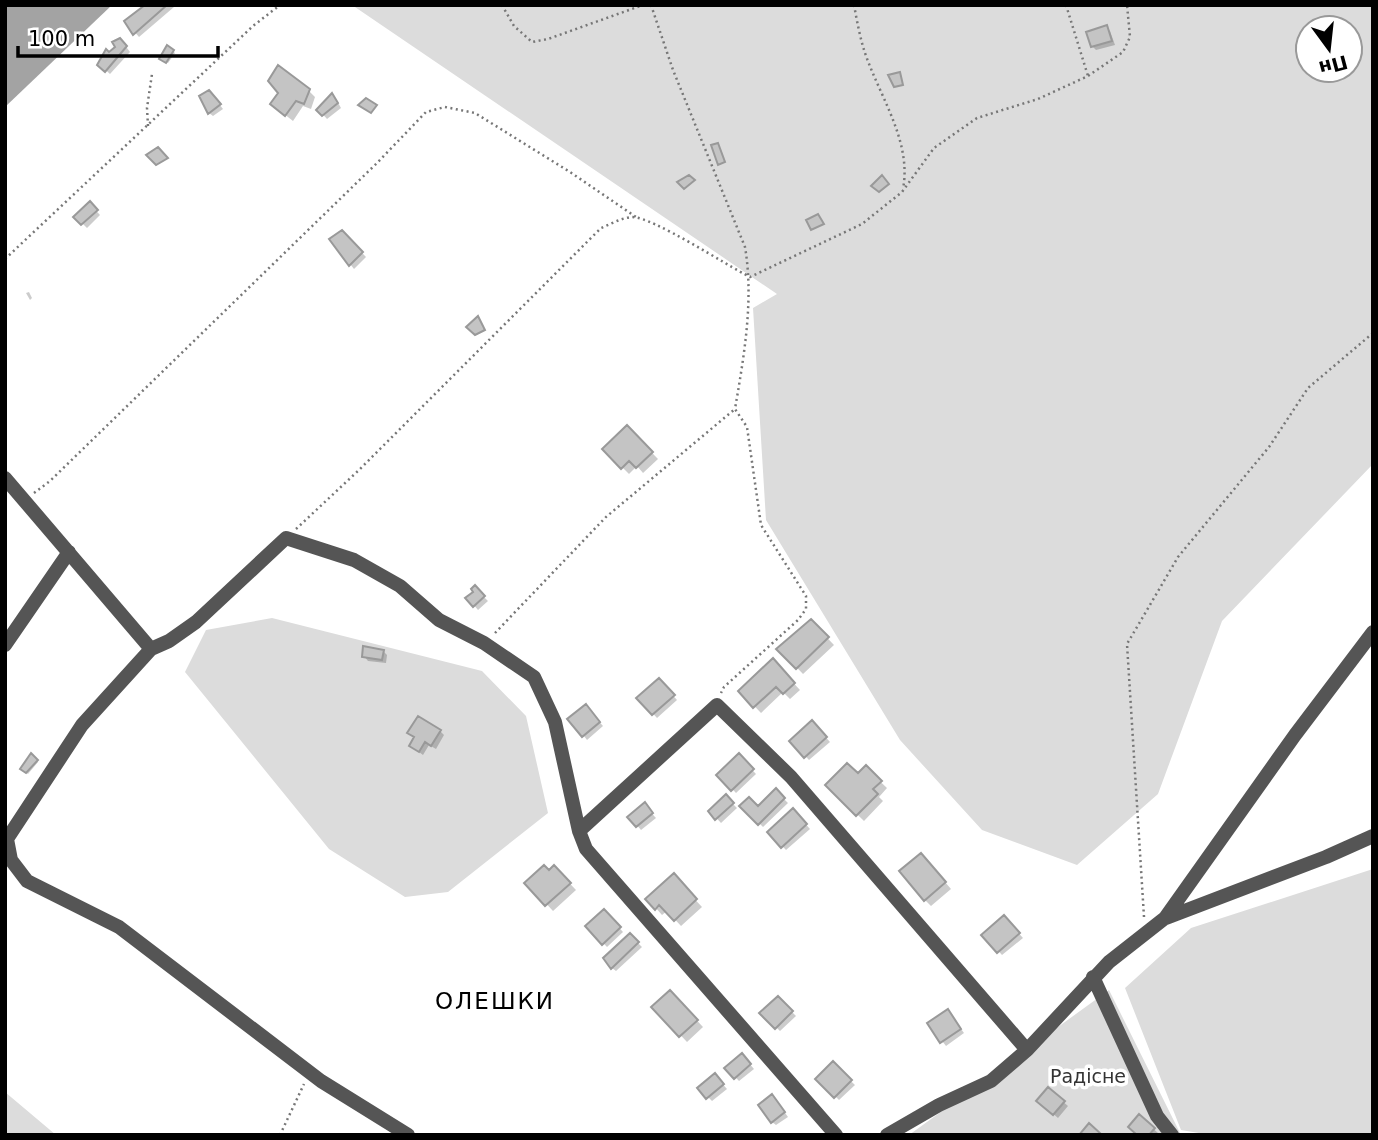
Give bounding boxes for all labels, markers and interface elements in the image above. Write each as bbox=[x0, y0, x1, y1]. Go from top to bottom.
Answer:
scale bar bbox=[18, 14, 217, 58]
north arrow bbox=[1294, 14, 1364, 84]
text: 100 m bbox=[28, 27, 95, 51]
text: Пн bbox=[1317, 51, 1350, 80]
district label: ОЛЕШКИ bbox=[435, 988, 555, 1014]
park label: Радісне bbox=[1050, 1065, 1126, 1087]

